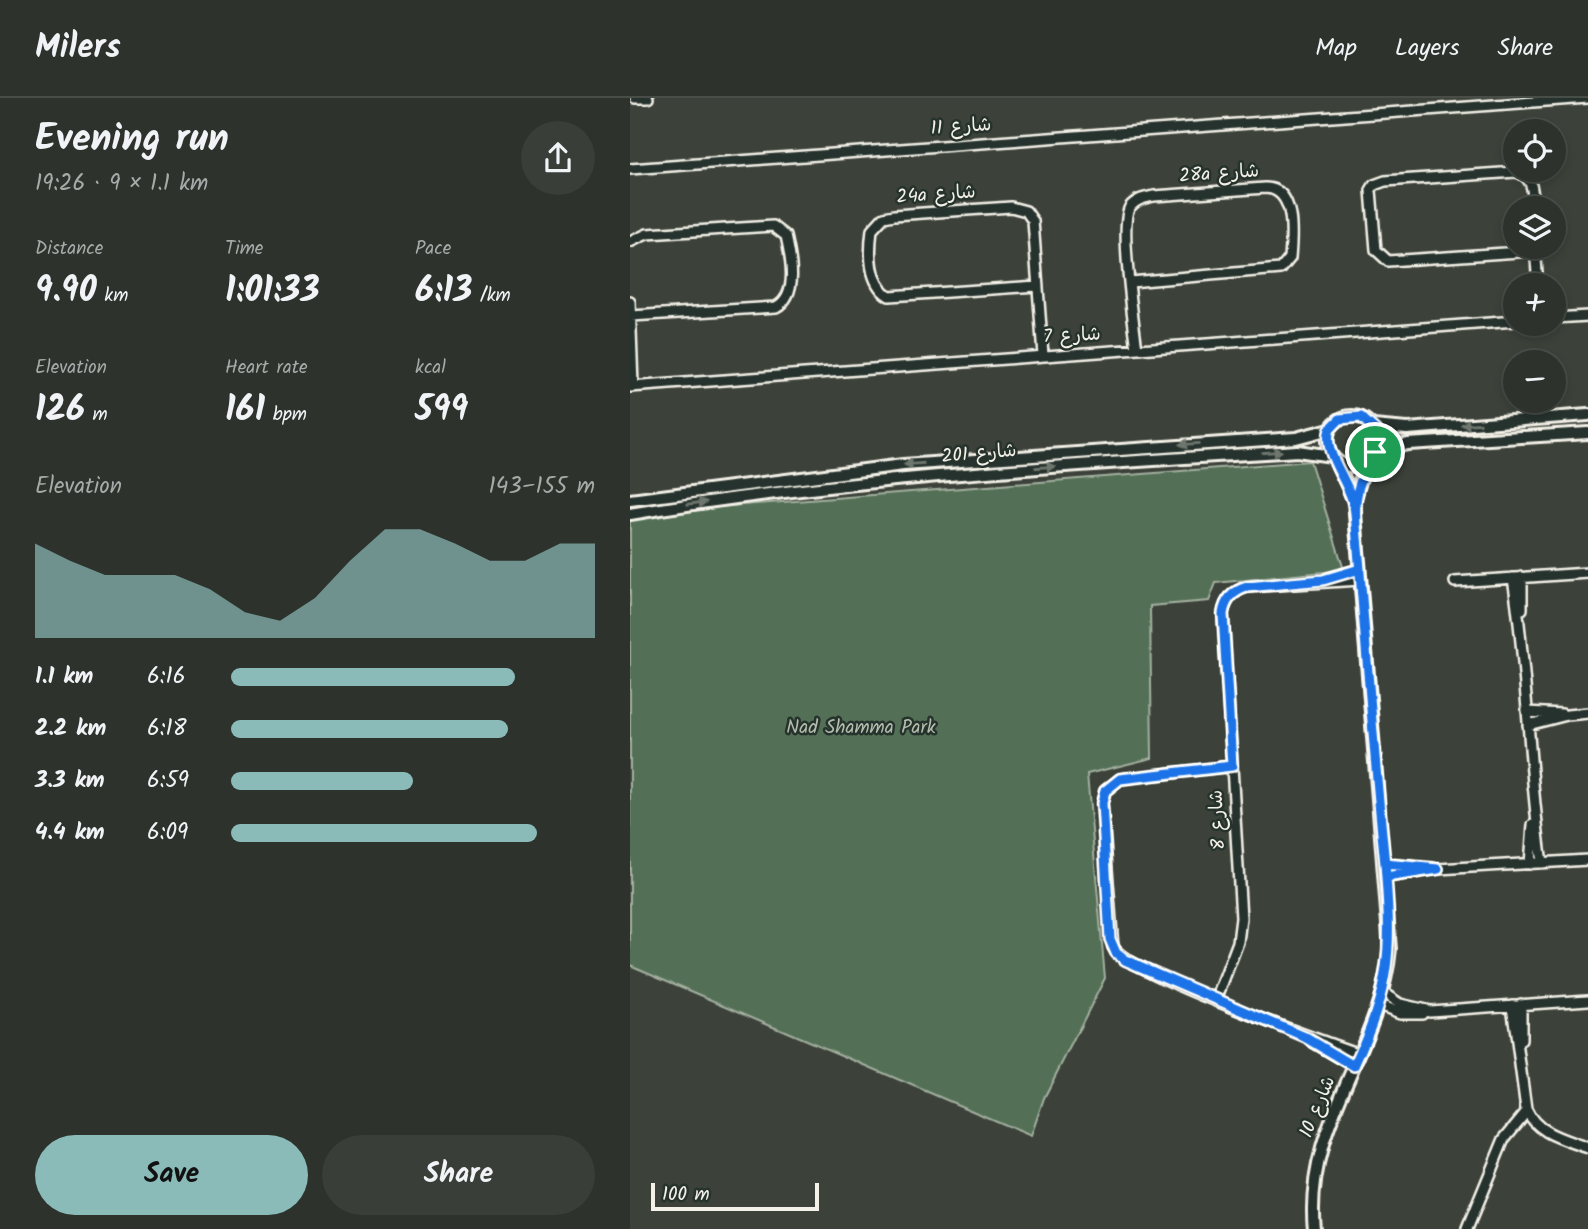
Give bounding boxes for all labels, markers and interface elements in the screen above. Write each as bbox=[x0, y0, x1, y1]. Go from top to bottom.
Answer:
text: Milers bbox=[35, 22, 121, 75]
text: Map bbox=[1315, 29, 1357, 68]
text: Layers bbox=[1395, 29, 1459, 68]
text: Share bbox=[1497, 29, 1553, 68]
text: Evening run bbox=[35, 110, 229, 170]
street label: شارع 11 bbox=[930, 110, 992, 144]
map controls bbox=[1503, 119, 1566, 413]
button: locate bbox=[1503, 119, 1566, 182]
button: share bbox=[521, 121, 595, 195]
street label: 28a شارع bbox=[1178, 156, 1260, 192]
text: 19:26 · 9 × 1.1 km bbox=[35, 166, 208, 202]
street label: 24a شارع bbox=[895, 177, 977, 213]
button: layers bbox=[1503, 196, 1566, 259]
text: Distance bbox=[35, 234, 103, 264]
text: Time bbox=[225, 234, 263, 264]
text: Pace bbox=[415, 234, 451, 264]
text: 9.90 bbox=[35, 264, 97, 320]
text: 1:01:33 bbox=[225, 264, 320, 320]
text: 6:13 bbox=[415, 264, 472, 320]
button: + bbox=[1503, 273, 1566, 336]
text: km bbox=[97, 281, 128, 311]
text: /km bbox=[472, 281, 511, 311]
street label: شارع 7 bbox=[1042, 320, 1102, 352]
button: − bbox=[1503, 350, 1566, 413]
text: Elevation bbox=[35, 353, 107, 383]
text: Heart rate bbox=[225, 353, 308, 383]
text: kcal bbox=[415, 353, 446, 383]
text: 126 bbox=[35, 383, 85, 439]
text: 161 bbox=[225, 383, 265, 439]
text: 599 bbox=[415, 383, 468, 439]
text: m bbox=[85, 400, 108, 430]
text: bpm bbox=[265, 400, 307, 430]
one-way arrow bbox=[1460, 419, 1482, 430]
pin bbox=[1345, 422, 1405, 482]
icon: arrive bbox=[1356, 433, 1394, 471]
street label: شارع 201 bbox=[940, 436, 1018, 472]
one-way arrow bbox=[1178, 439, 1200, 450]
one-way arrow bbox=[1262, 447, 1284, 458]
one-way arrow bbox=[902, 459, 924, 470]
one-way arrow bbox=[1035, 461, 1057, 472]
text: Elevation bbox=[35, 469, 122, 505]
text: 143–155 m bbox=[488, 469, 595, 505]
one-way arrow bbox=[687, 498, 709, 509]
text: 1.1 km bbox=[35, 659, 93, 695]
text: 6:16 bbox=[147, 659, 185, 695]
text: 2.2 km bbox=[35, 711, 106, 747]
text: 6:18 bbox=[147, 711, 187, 747]
park label: Nad Shamma Park bbox=[786, 713, 936, 743]
text: 3.3 km bbox=[35, 763, 105, 799]
text: 6:59 bbox=[147, 763, 189, 799]
street label: شارع 8 bbox=[1201, 789, 1235, 851]
text: 4.4 km bbox=[35, 815, 105, 851]
text: 6:09 bbox=[147, 815, 188, 851]
street label: شارع 10 bbox=[1292, 1072, 1344, 1142]
button: Save bbox=[35, 1135, 308, 1215]
button: Share bbox=[322, 1135, 595, 1215]
scale bar bbox=[651, 1180, 819, 1212]
text: 100 m bbox=[662, 1180, 710, 1210]

